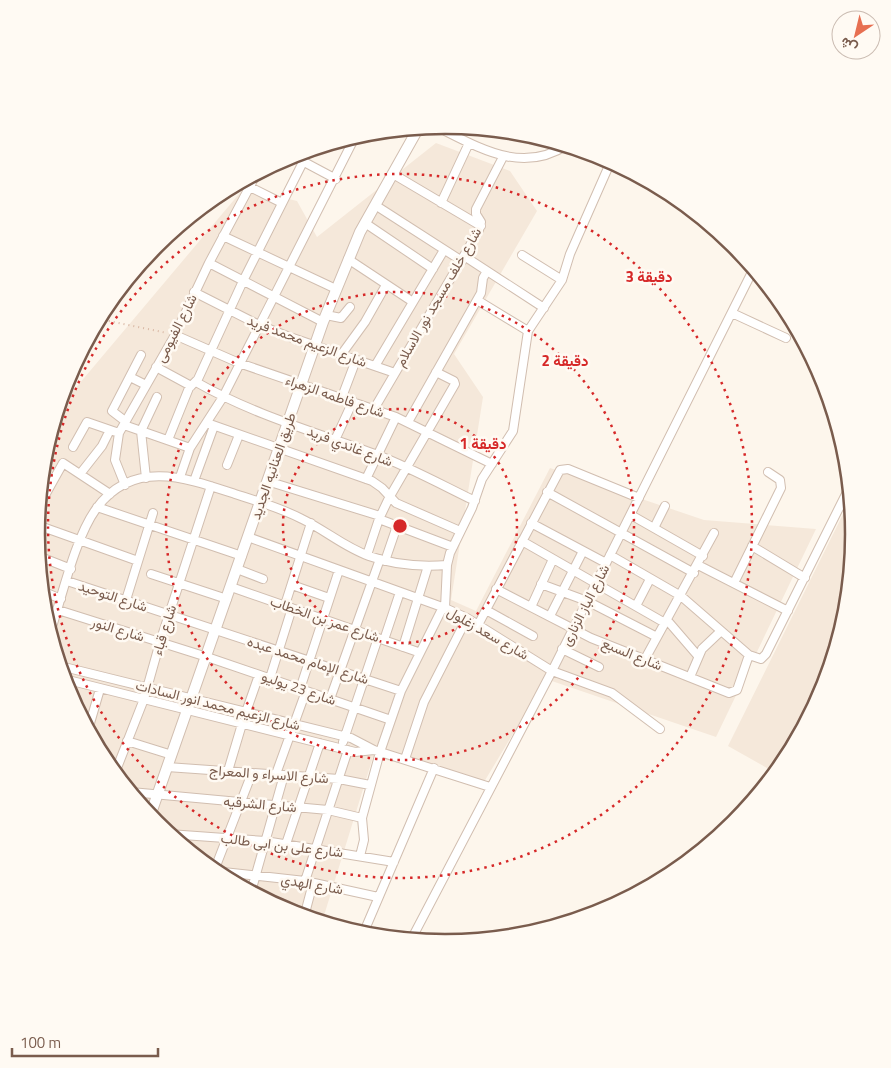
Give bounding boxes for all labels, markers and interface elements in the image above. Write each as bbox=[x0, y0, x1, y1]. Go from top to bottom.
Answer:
north arrow bbox=[831, 10, 881, 60]
text: ش bbox=[835, 33, 861, 59]
street label: شارع خلف مسجد نور الاسلام bbox=[389, 223, 487, 371]
text: 3 دقيقة bbox=[625, 265, 673, 288]
street label: شارع الفيومى bbox=[149, 290, 203, 366]
street label: شارع الزعيم محمد فريد bbox=[244, 309, 370, 373]
text: 2 دقيقة bbox=[541, 349, 589, 372]
street label: شارع فاطمه الزهراء bbox=[282, 369, 388, 423]
street label: طريق العنانيه الجديد bbox=[244, 410, 301, 522]
street label: شارع غاندي فريد bbox=[304, 420, 396, 473]
text: 1 دقيقة bbox=[459, 432, 507, 455]
centre of rings bbox=[391, 517, 409, 535]
street label: شارع الباز الزنارى bbox=[555, 560, 615, 650]
street label: شارع التوحيد bbox=[76, 574, 150, 618]
street label: شارع عمر بن الخطاب bbox=[267, 590, 383, 648]
street label: شارع سعد زغلول bbox=[443, 601, 533, 665]
street label: شارع قباء bbox=[146, 602, 182, 658]
street label: شارع النور bbox=[88, 610, 147, 647]
street label: شارع الإمام محمد عبده bbox=[244, 630, 372, 690]
street label: شارع السبع bbox=[598, 632, 666, 676]
street label: شارع 23 يوليو bbox=[259, 665, 339, 711]
street label: شارع الزعيم محمد انور السادات bbox=[133, 674, 303, 736]
street label: شارع الاسراء و المعراج bbox=[209, 759, 329, 789]
street label: شارع الشرقيه bbox=[222, 790, 298, 818]
street label: شارع على بن ابى طالب bbox=[220, 827, 344, 863]
street label: شارع الهدي bbox=[279, 868, 345, 901]
scale bar bbox=[12, 1026, 159, 1058]
text: 100 m bbox=[20, 1031, 61, 1054]

